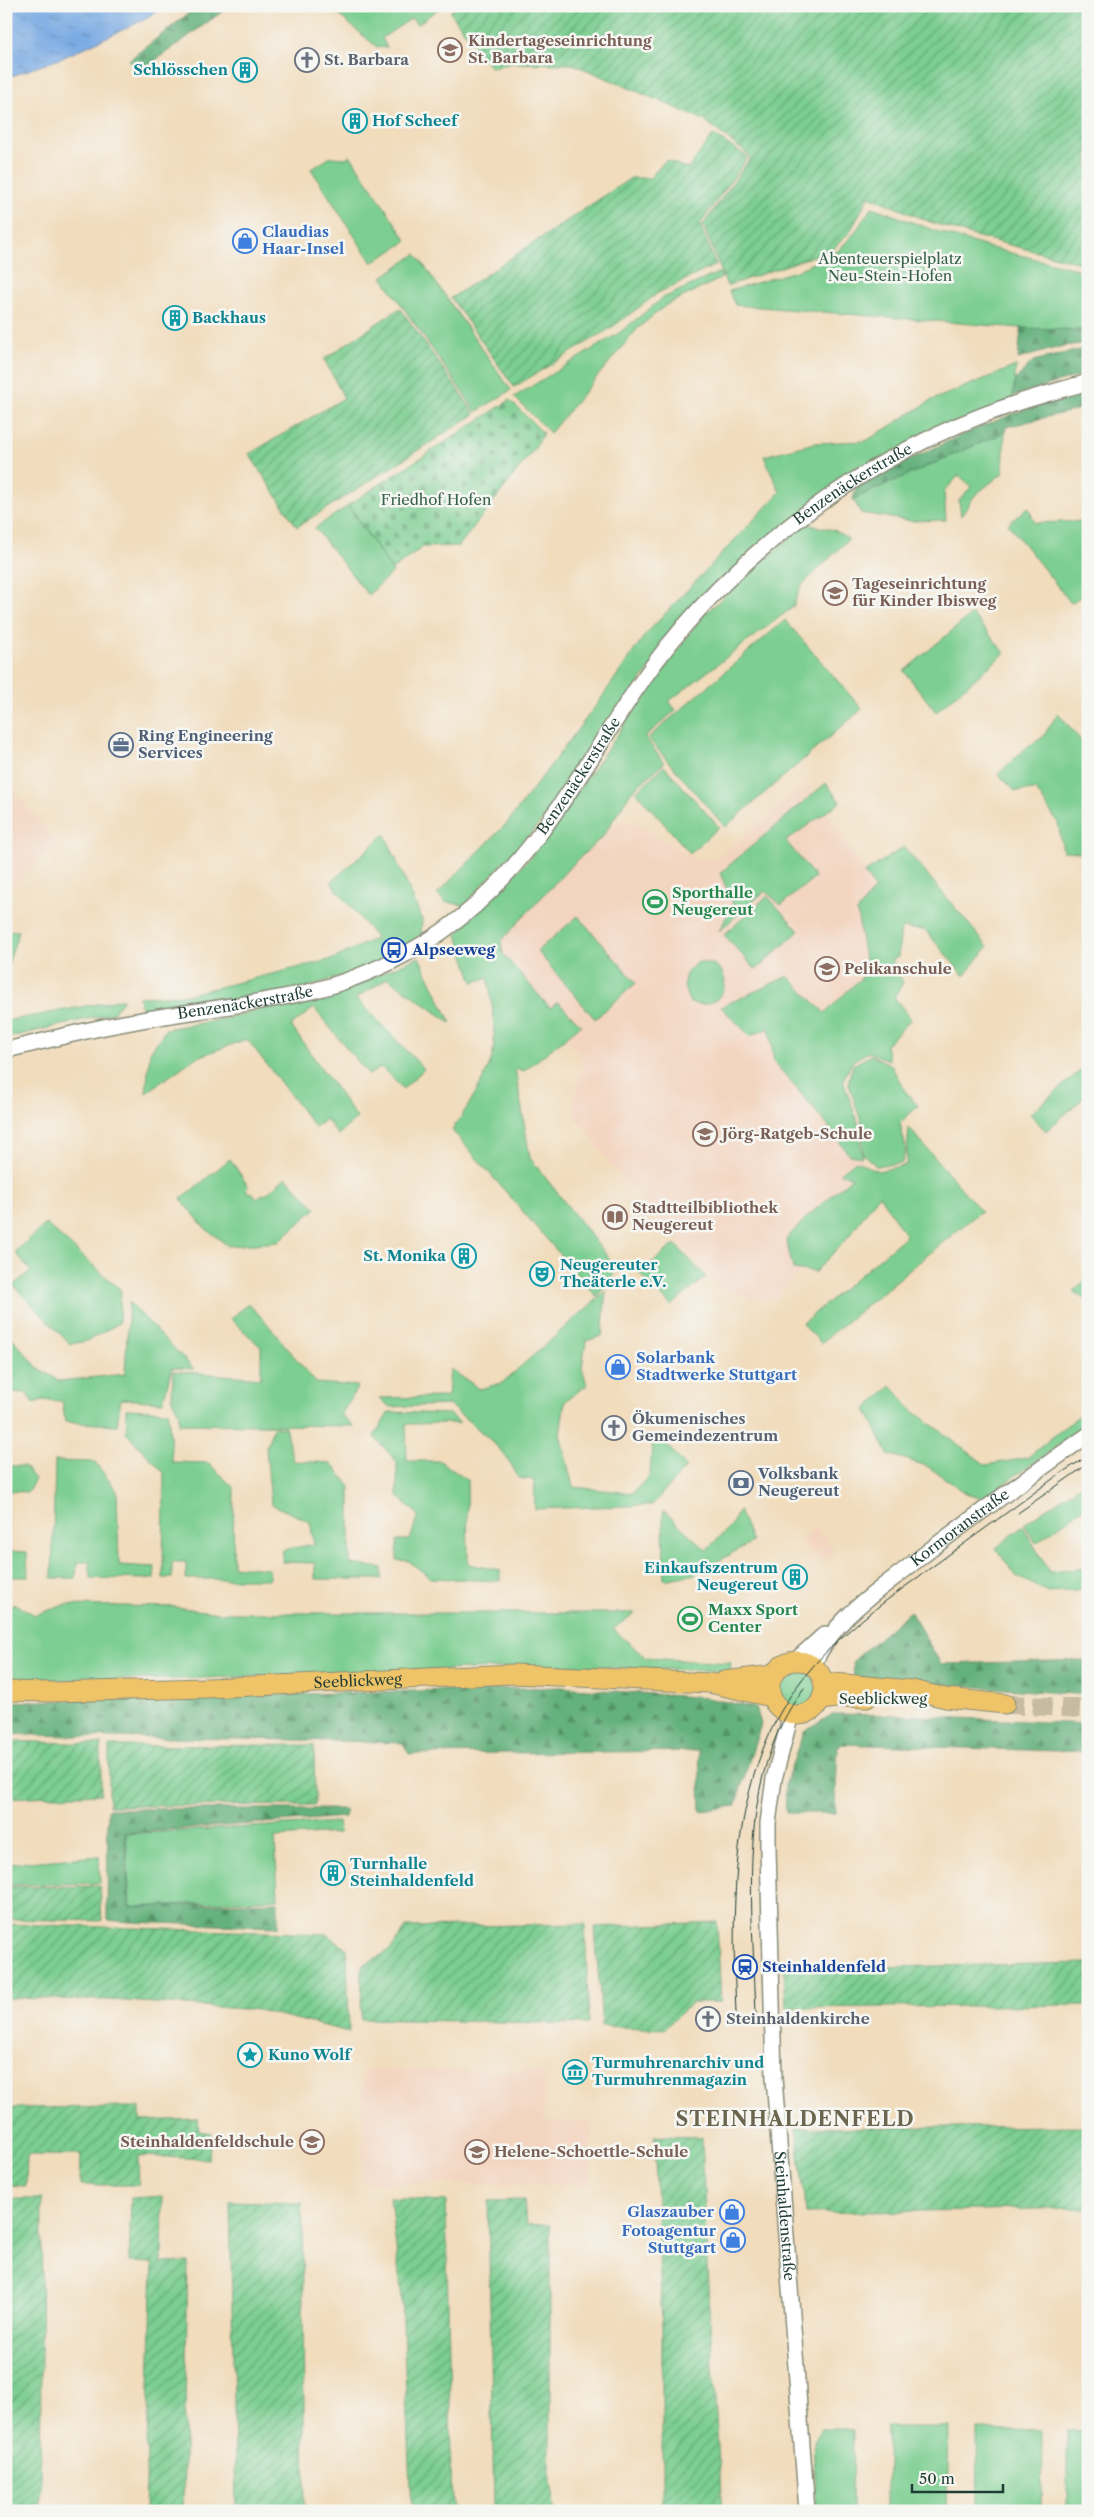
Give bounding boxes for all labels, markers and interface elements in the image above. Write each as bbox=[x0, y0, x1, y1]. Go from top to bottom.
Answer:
place label: Kindertageseinrichtung St. Barbara bbox=[468, 31, 652, 67]
school or university icon: Kindertageseinrichtung St. Barbara bbox=[437, 37, 463, 63]
church icon: St. Barbara bbox=[294, 47, 320, 73]
place label: St. Barbara bbox=[324, 50, 409, 69]
building icon: Schlösschen bbox=[232, 57, 258, 83]
place label: Schlösschen bbox=[133, 60, 229, 79]
building icon: Hof Scheef bbox=[342, 108, 368, 134]
place label: Hof Scheef bbox=[372, 111, 460, 130]
place label: Claudias Haar-Insel bbox=[262, 222, 344, 258]
shop icon: Claudias Haar-Insel bbox=[232, 228, 258, 254]
park label: Abenteuerspielplatz Neu-Stein-Hofen bbox=[817, 249, 962, 285]
building icon: Backhaus bbox=[162, 305, 188, 331]
place label: Backhaus bbox=[192, 308, 266, 327]
street label: Benzenäckerstraße bbox=[789, 439, 915, 529]
park label: Friedhof Hofen bbox=[381, 490, 492, 509]
place label: Tageseinrichtung für Kinder Ibisweg bbox=[852, 574, 997, 610]
school or university icon: Tageseinrichtung für Kinder Ibisweg bbox=[822, 580, 848, 606]
street label: Benzenäckerstraße bbox=[532, 713, 624, 838]
place label: Ring Engineering Services bbox=[138, 726, 273, 762]
office icon: Ring Engineering Services bbox=[108, 732, 134, 758]
place label: Sporthalle Neugereut bbox=[672, 883, 753, 919]
sports icon: Sporthalle Neugereut bbox=[642, 889, 668, 915]
bus stop icon: Alpseeweg bbox=[381, 937, 407, 963]
place label: Alpseeweg bbox=[411, 940, 496, 959]
school or university icon: Pelikanschule bbox=[814, 956, 840, 982]
place label: Pelikanschule bbox=[844, 959, 952, 978]
street label: Benzenäckerstraße bbox=[176, 981, 315, 1023]
school or university icon: Jörg-Ratgeb-Schule bbox=[692, 1121, 718, 1147]
place label: Jörg-Ratgeb-Schule bbox=[719, 1124, 872, 1143]
place label: Stadtteilbibliothek Neugereut bbox=[632, 1198, 779, 1234]
library icon: Stadtteilbibliothek Neugereut bbox=[602, 1204, 628, 1230]
building icon: St. Monika bbox=[451, 1243, 477, 1269]
place label: St. Monika bbox=[363, 1246, 446, 1265]
place label: Neugereuter Theäterle e.V. bbox=[560, 1255, 666, 1291]
theatre icon: Neugereuter Theäterle e.V. bbox=[529, 1261, 555, 1287]
place label: Solarbank Stadtwerke Stuttgart bbox=[636, 1348, 797, 1384]
shop icon: Solarbank Stadtwerke Stuttgart bbox=[605, 1354, 631, 1380]
place label: Ökumenisches Gemeindezentrum bbox=[632, 1409, 778, 1445]
church icon: Ökumenisches Gemeindezentrum bbox=[601, 1415, 627, 1441]
place label: Volksbank Neugereut bbox=[757, 1464, 840, 1500]
bank icon: Volksbank Neugereut bbox=[728, 1470, 754, 1496]
street label: Kormoranstraße bbox=[907, 1484, 1013, 1570]
place label: Einkaufszentrum Neugereut bbox=[644, 1558, 778, 1594]
building icon: Einkaufszentrum Neugereut bbox=[782, 1564, 808, 1590]
place label: Maxx Sport Center bbox=[708, 1600, 798, 1636]
sports icon: Maxx Sport Center bbox=[677, 1606, 703, 1632]
street label: Seeblickweg bbox=[313, 1669, 402, 1692]
street label: Seeblickweg bbox=[839, 1689, 927, 1708]
place label: Turnhalle Steinhaldenfeld bbox=[350, 1854, 474, 1890]
building icon: Turnhalle Steinhaldenfeld bbox=[320, 1860, 346, 1886]
station icon: Steinhaldenfeld bbox=[732, 1954, 758, 1980]
place label: Steinhaldenfeld bbox=[762, 1957, 886, 1976]
church icon: Steinhaldenkirche bbox=[695, 2006, 721, 2032]
place label: Steinhaldenkirche bbox=[726, 2009, 870, 2028]
place icon: Kuno Wolf bbox=[237, 2042, 263, 2068]
place label: Kuno Wolf bbox=[268, 2045, 353, 2064]
place label: Turmuhrenarchiv und Turmuhrenmagazin bbox=[592, 2053, 764, 2089]
museum icon: Turmuhrenarchiv und Turmuhrenmagazin bbox=[562, 2059, 588, 2085]
district label: STEINHALDENFELD bbox=[675, 2107, 915, 2131]
school or university icon: Steinhaldenfeldschule bbox=[299, 2129, 325, 2155]
place label: Steinhaldenfeldschule bbox=[120, 2132, 294, 2151]
school or university icon: Helene-Schoettle-Schule bbox=[464, 2139, 490, 2165]
place label: Helene-Schoettle-Schule bbox=[494, 2142, 688, 2161]
street label: Steinhaldenstraße bbox=[771, 2150, 799, 2282]
shop icon: Glaszauber bbox=[719, 2199, 745, 2225]
place label: Glaszauber bbox=[627, 2202, 715, 2221]
place label: Fotoagentur Stuttgart bbox=[622, 2221, 717, 2257]
shop icon: Fotoagentur Stuttgart bbox=[720, 2227, 746, 2253]
scale bar bbox=[912, 2462, 1003, 2494]
text: 50 m bbox=[919, 2469, 955, 2488]

